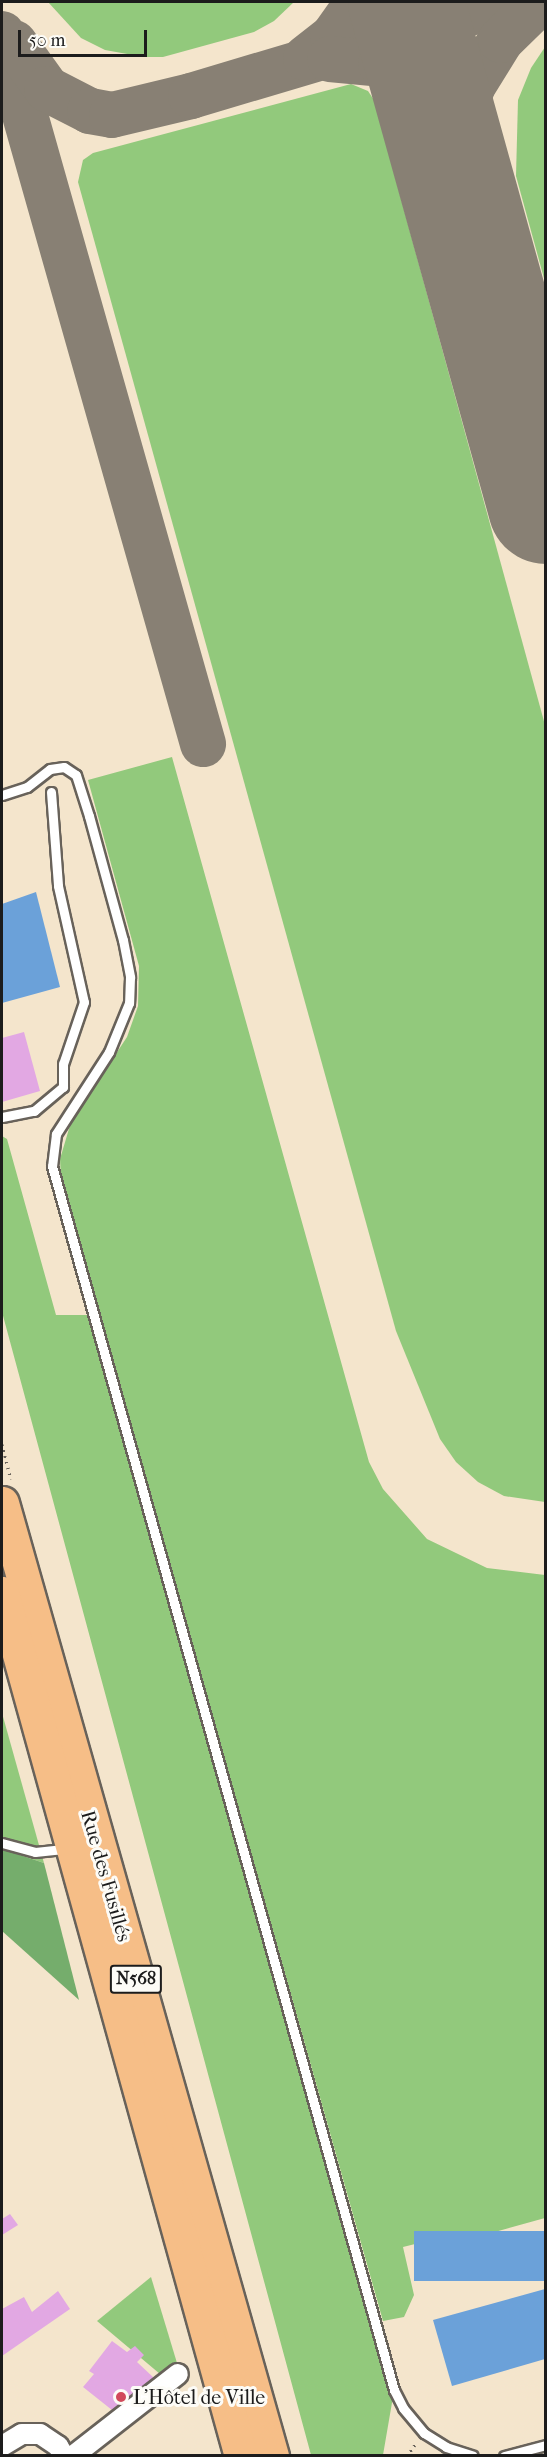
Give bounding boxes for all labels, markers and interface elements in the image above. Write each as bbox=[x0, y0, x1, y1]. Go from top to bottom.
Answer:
scale bar bbox=[21, 18, 150, 56]
text: 50 m bbox=[29, 30, 65, 51]
street label: Rue des Fusillés bbox=[76, 1808, 136, 1944]
road number: N568 bbox=[109, 1964, 163, 1994]
place label: L'Hôtel de Ville bbox=[133, 2385, 265, 2409]
marker: L'Hôtel de Ville bbox=[114, 2390, 128, 2404]

